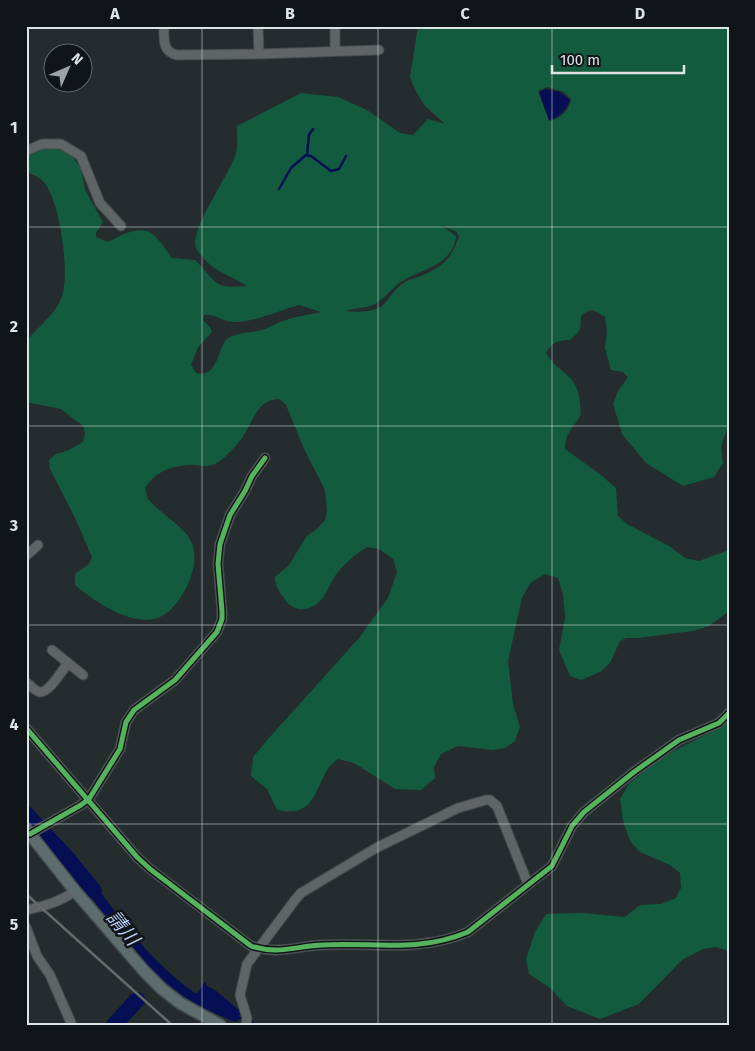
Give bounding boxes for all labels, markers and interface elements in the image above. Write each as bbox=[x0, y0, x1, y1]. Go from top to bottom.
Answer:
text: A bbox=[109, 4, 120, 23]
text: B bbox=[285, 4, 295, 23]
text: C bbox=[460, 4, 470, 23]
text: D bbox=[635, 4, 645, 23]
north arrow bbox=[42, 42, 92, 92]
scale bar bbox=[552, 42, 685, 74]
text: N bbox=[68, 50, 86, 68]
text: 100 m bbox=[560, 51, 600, 69]
text: 1 bbox=[10, 118, 18, 137]
text: 2 bbox=[10, 317, 18, 336]
text: 3 bbox=[9, 516, 18, 535]
text: 4 bbox=[9, 715, 19, 734]
water label: 請川 bbox=[102, 906, 145, 951]
text: 5 bbox=[10, 915, 19, 934]

